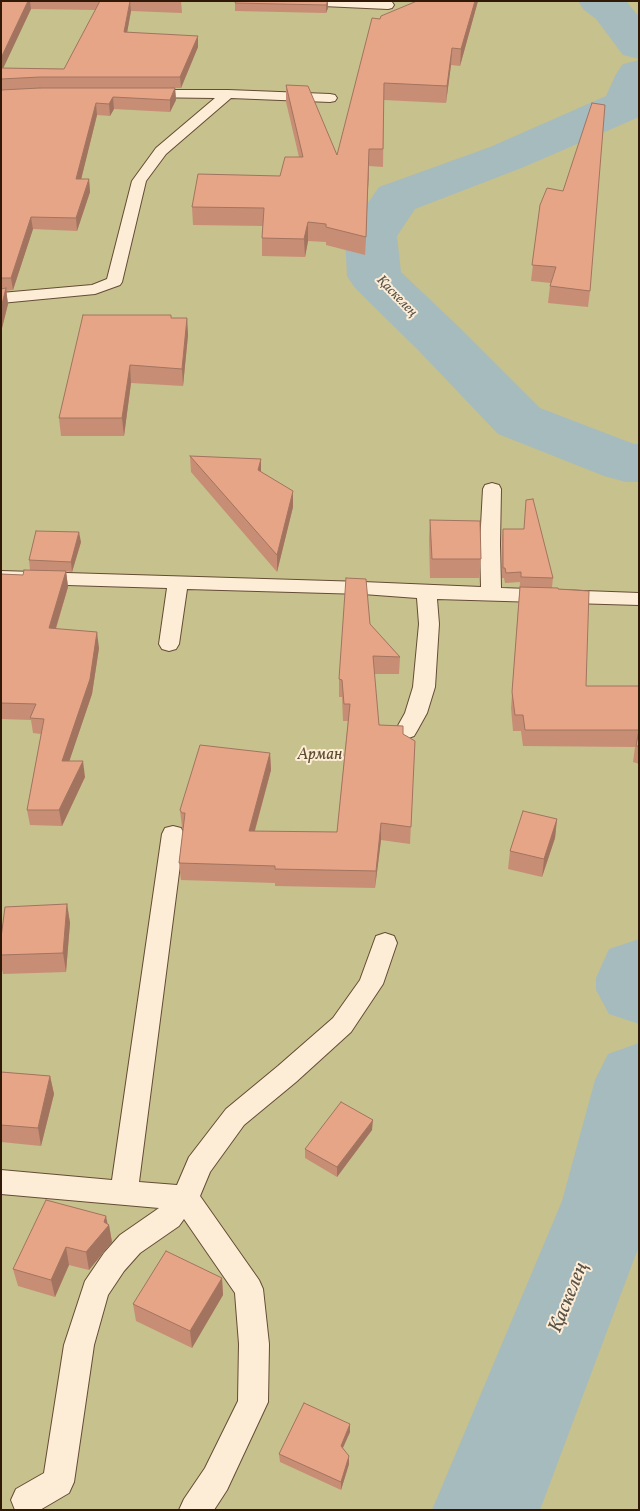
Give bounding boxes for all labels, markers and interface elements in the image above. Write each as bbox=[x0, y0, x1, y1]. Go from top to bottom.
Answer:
water label: Қаскелең bbox=[372, 273, 420, 321]
park label: Арман bbox=[298, 746, 342, 766]
water label: Қаскелең bbox=[545, 1259, 595, 1337]

